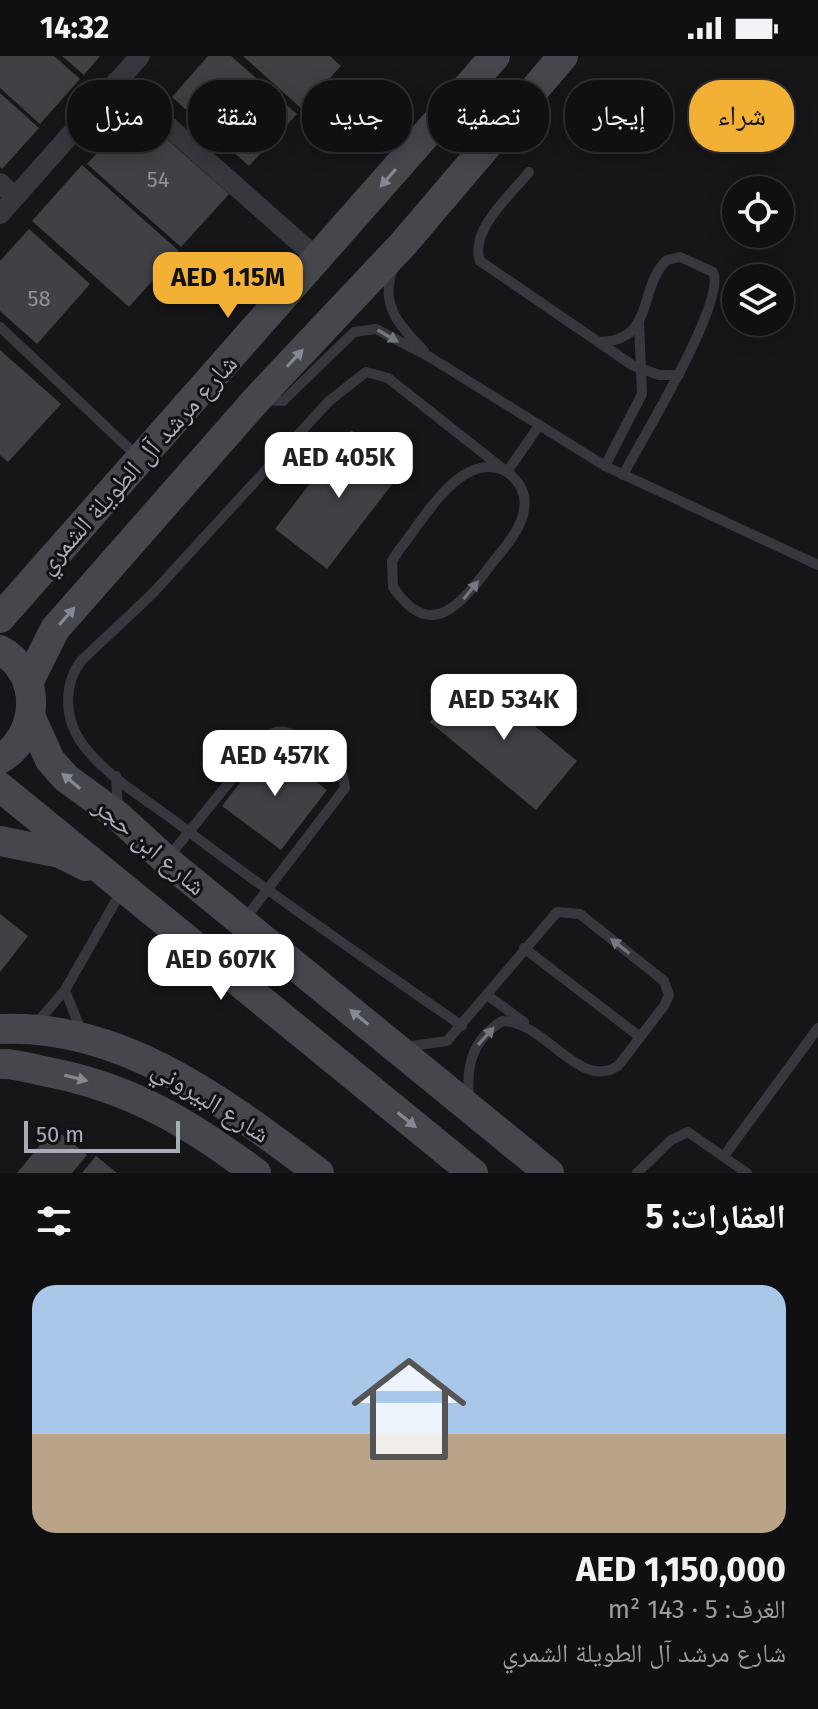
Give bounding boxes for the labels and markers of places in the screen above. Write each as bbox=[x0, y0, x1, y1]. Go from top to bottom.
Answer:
pin: AED 1.15M bbox=[136, 252, 320, 320]
pin: AED 405K bbox=[256, 432, 422, 500]
pin: AED 534K bbox=[421, 674, 587, 742]
pin: AED 457K bbox=[192, 730, 358, 798]
pin: AED 607K bbox=[138, 934, 304, 1002]

